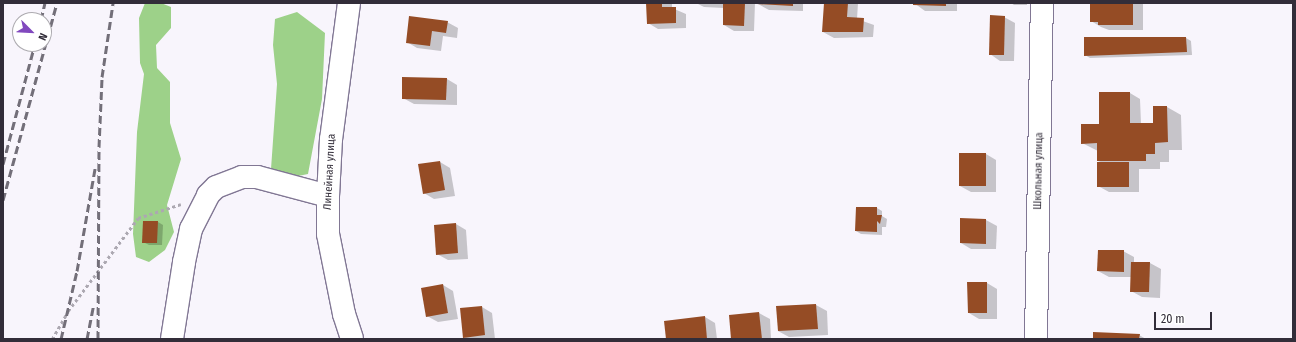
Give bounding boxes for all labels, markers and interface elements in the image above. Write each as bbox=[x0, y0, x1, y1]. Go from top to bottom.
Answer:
north arrow bbox=[12, 12, 52, 52]
text: N bbox=[35, 31, 50, 42]
street label: Школьная улица bbox=[1032, 132, 1046, 210]
street label: Линейная улица bbox=[321, 133, 339, 211]
scale bar bbox=[1156, 304, 1214, 330]
text: 20 m bbox=[1161, 312, 1185, 326]

